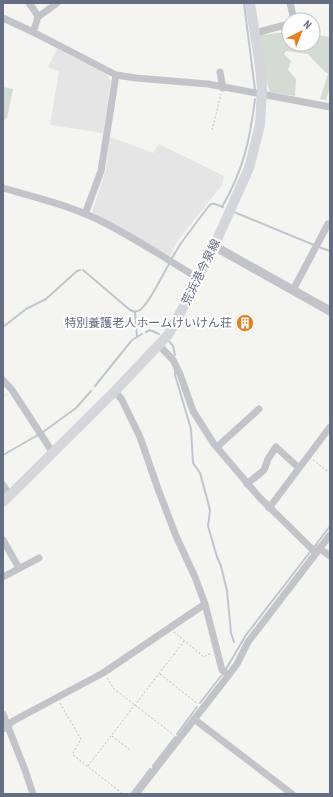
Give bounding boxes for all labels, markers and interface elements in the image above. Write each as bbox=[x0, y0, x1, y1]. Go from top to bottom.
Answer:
north arrow bbox=[281, 12, 321, 52]
text: N bbox=[301, 17, 315, 32]
street label: 荒浜港今泉線 bbox=[178, 236, 223, 307]
building icon: 特別養護老人ホームけいけん荘 bbox=[235, 313, 255, 333]
place label: 特別養護老人ホームけいけん荘 bbox=[64, 315, 232, 330]

